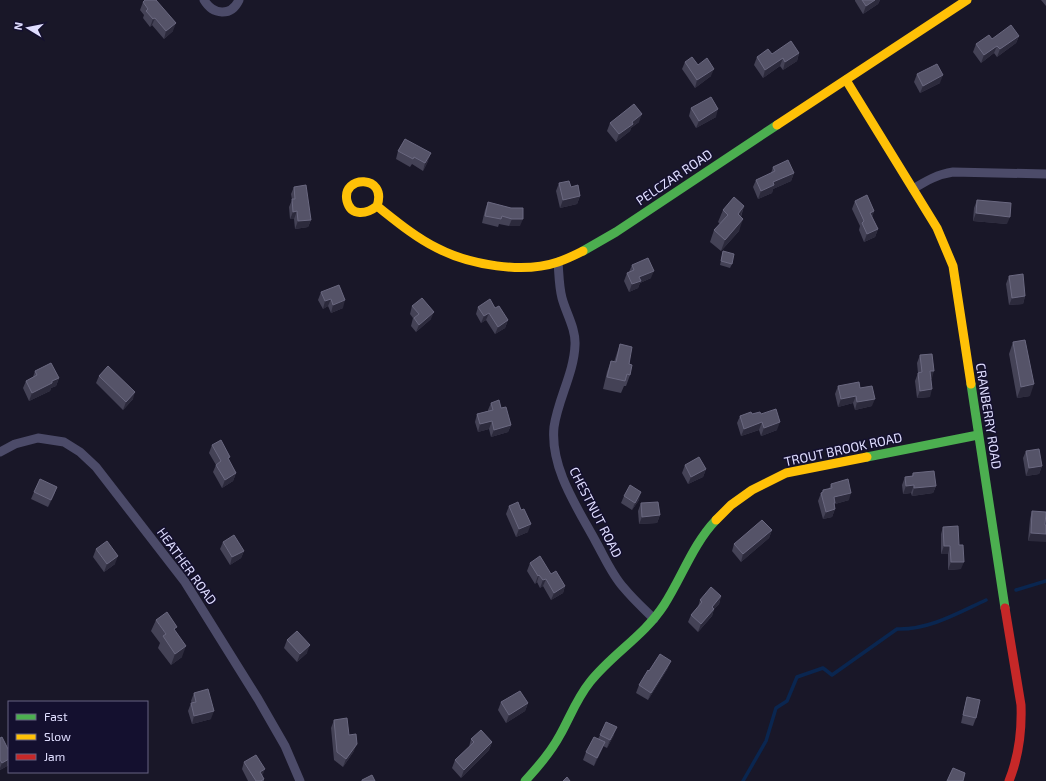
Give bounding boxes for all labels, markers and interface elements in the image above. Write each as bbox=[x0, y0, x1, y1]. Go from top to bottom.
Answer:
north arrow bbox=[8, 8, 48, 48]
text: N bbox=[11, 21, 25, 31]
street label: PELCZAR ROAD bbox=[633, 146, 715, 208]
street label: CRANBERRY ROAD bbox=[973, 362, 1005, 470]
street label: TROUT BROOK ROAD bbox=[782, 429, 904, 469]
street label: CHESTNUT ROAD bbox=[566, 464, 626, 560]
street label: HEATHER ROAD bbox=[154, 524, 220, 608]
legend bbox=[8, 701, 148, 773]
text: Fast bbox=[44, 709, 68, 723]
text: Slow bbox=[44, 729, 71, 743]
text: Jam bbox=[44, 749, 65, 763]

